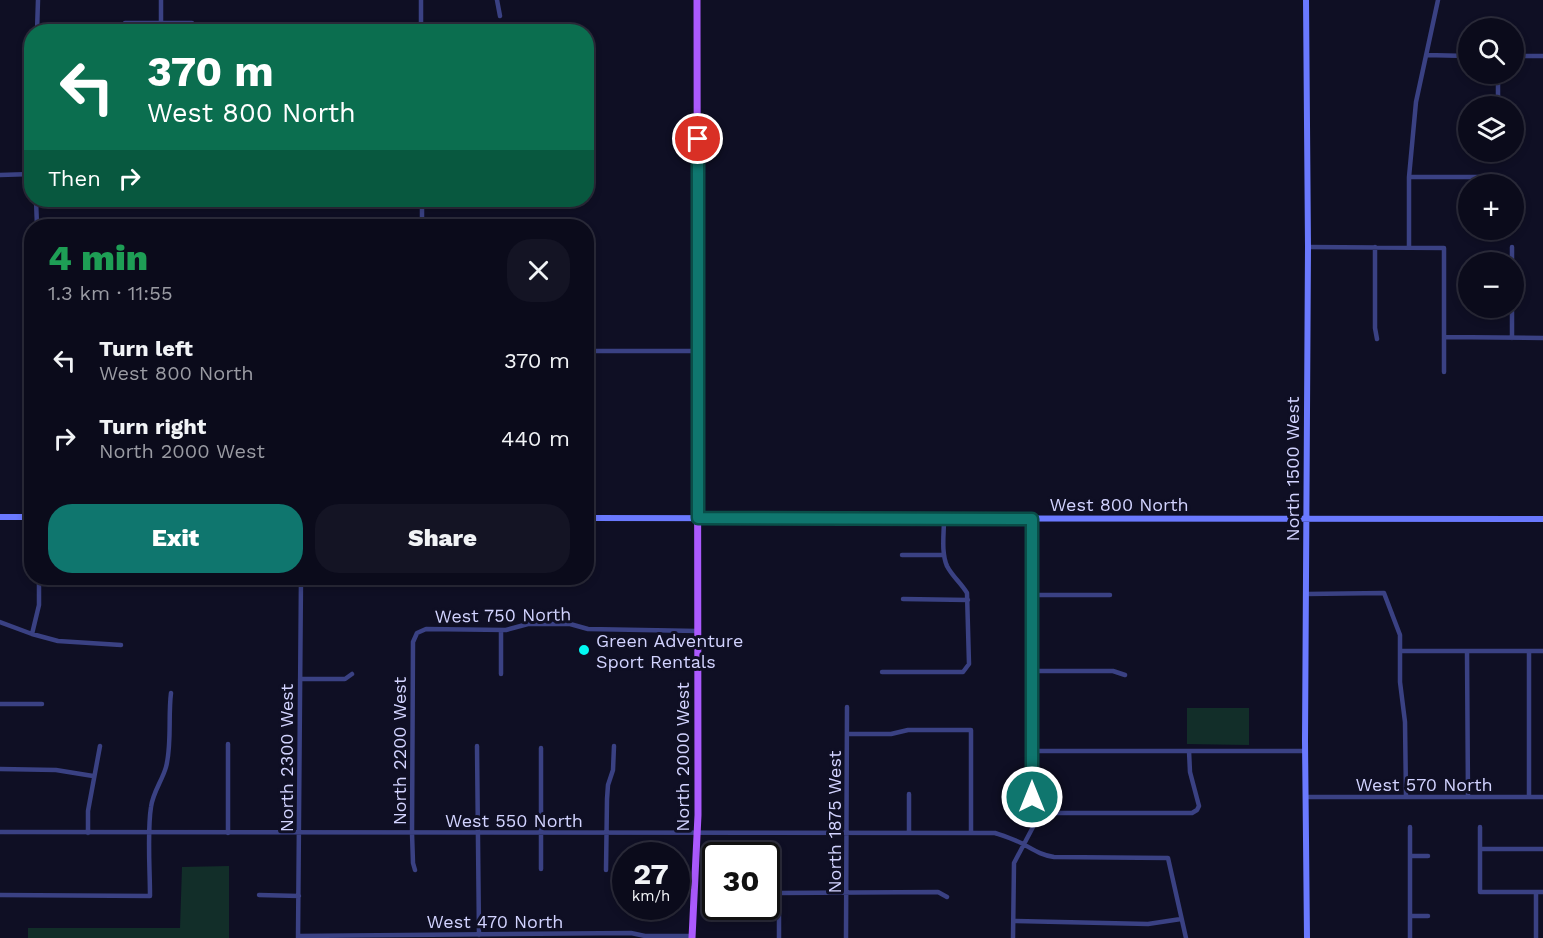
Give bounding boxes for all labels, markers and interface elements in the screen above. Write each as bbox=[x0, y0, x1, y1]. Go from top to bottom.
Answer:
map controls bbox=[1458, 18, 1524, 318]
button: search bbox=[1458, 18, 1524, 84]
text: 370 m bbox=[147, 47, 274, 96]
icon: left bbox=[48, 48, 126, 126]
button: layers bbox=[1458, 96, 1524, 162]
text: West 800 North bbox=[147, 97, 356, 129]
pin bbox=[672, 113, 723, 164]
icon: arrive bbox=[681, 122, 714, 155]
icon: right bbox=[113, 162, 146, 195]
text: Then bbox=[48, 166, 101, 191]
button: + bbox=[1458, 174, 1524, 240]
text: 4 min bbox=[48, 237, 148, 279]
button: close bbox=[507, 239, 570, 302]
button: − bbox=[1458, 252, 1524, 318]
text: 1.3 km · 11:55 bbox=[48, 281, 173, 305]
text: Turn left bbox=[99, 336, 193, 361]
icon: left bbox=[48, 344, 81, 377]
text: 370 m bbox=[504, 348, 570, 373]
text: West 800 North bbox=[99, 361, 254, 385]
street label: North 1500 West bbox=[1282, 396, 1303, 541]
text: Turn right bbox=[99, 414, 206, 439]
icon: right bbox=[48, 422, 81, 455]
text: 440 m bbox=[501, 426, 570, 451]
text: North 2000 West bbox=[99, 439, 265, 463]
street label: West 800 North bbox=[1049, 494, 1189, 515]
button: Exit bbox=[48, 504, 303, 573]
button: Share bbox=[315, 504, 570, 573]
street label: West 750 North bbox=[434, 603, 572, 627]
place label: Green Adventure Sport Rentals bbox=[596, 630, 743, 672]
marker: Green Adventure Sport Rentals bbox=[577, 643, 591, 657]
street label: North 2200 West bbox=[389, 676, 410, 825]
street label: North 2000 West bbox=[672, 682, 693, 832]
street label: North 2300 West bbox=[276, 683, 297, 832]
street label: North 1875 West bbox=[824, 750, 845, 893]
position arrow bbox=[1000, 765, 1064, 829]
street label: West 570 North bbox=[1355, 774, 1493, 795]
street label: West 550 North bbox=[445, 810, 583, 831]
speed limit sign: 30 bbox=[702, 842, 780, 920]
text: 27 bbox=[633, 856, 669, 891]
text: km/h bbox=[632, 887, 670, 905]
street label: West 470 North bbox=[427, 911, 563, 932]

